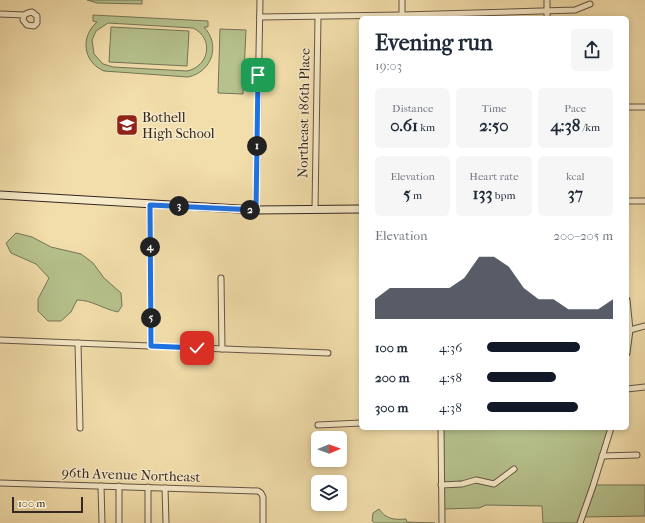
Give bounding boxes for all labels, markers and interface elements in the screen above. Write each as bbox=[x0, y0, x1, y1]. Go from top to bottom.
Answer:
button: share bbox=[571, 29, 613, 71]
text: Evening run bbox=[375, 30, 493, 56]
street label: Northeast 186th Place bbox=[294, 48, 314, 178]
pin bbox=[241, 58, 275, 92]
text: 19:03 bbox=[375, 58, 402, 73]
icon: arrive bbox=[247, 64, 269, 86]
text: Distance bbox=[392, 102, 433, 115]
text: Time bbox=[481, 102, 506, 115]
text: Pace bbox=[564, 102, 586, 115]
place label: Bothell High School bbox=[142, 109, 215, 142]
school or university icon: Bothell High School bbox=[114, 112, 140, 138]
text: 0.61 bbox=[390, 115, 418, 135]
text: 2:50 bbox=[479, 115, 509, 135]
text: 4:38 bbox=[551, 115, 580, 135]
text: km bbox=[418, 121, 435, 134]
text: /km bbox=[580, 121, 600, 134]
pin: 1 bbox=[247, 136, 267, 156]
text: 1 bbox=[255, 139, 259, 152]
text: Elevation bbox=[390, 170, 435, 183]
text: Heart rate bbox=[469, 170, 519, 183]
text: kcal bbox=[566, 170, 585, 183]
text: 5 bbox=[403, 183, 411, 203]
text: 133 bbox=[472, 183, 492, 203]
text: 37 bbox=[568, 183, 583, 203]
text: m bbox=[411, 189, 422, 202]
text: bpm bbox=[492, 189, 516, 202]
pin: 3 bbox=[169, 196, 189, 216]
text: 3 bbox=[177, 199, 181, 212]
pin: 2 bbox=[240, 200, 260, 220]
text: 2 bbox=[247, 203, 253, 216]
text: Elevation bbox=[375, 228, 428, 243]
text: 200–205 m bbox=[553, 228, 613, 243]
pin: 4 bbox=[140, 237, 160, 257]
text: 4 bbox=[147, 240, 153, 253]
pin: 5 bbox=[141, 308, 161, 328]
text: 5 bbox=[149, 311, 153, 324]
pin bbox=[180, 331, 214, 365]
icon: check bbox=[186, 337, 208, 359]
text: 100 m bbox=[375, 340, 408, 355]
text: 4:36 bbox=[439, 340, 462, 355]
text: 200 m bbox=[375, 370, 410, 385]
text: 4:58 bbox=[439, 370, 462, 385]
text: 300 m bbox=[375, 400, 408, 415]
text: 4:38 bbox=[439, 400, 462, 415]
north arrow bbox=[311, 431, 347, 467]
map controls bbox=[311, 431, 347, 511]
street label: 96th Avenue Northeast bbox=[61, 464, 201, 486]
button: layers bbox=[311, 475, 347, 511]
scale bar bbox=[12, 495, 83, 514]
text: 100 m bbox=[18, 497, 46, 510]

